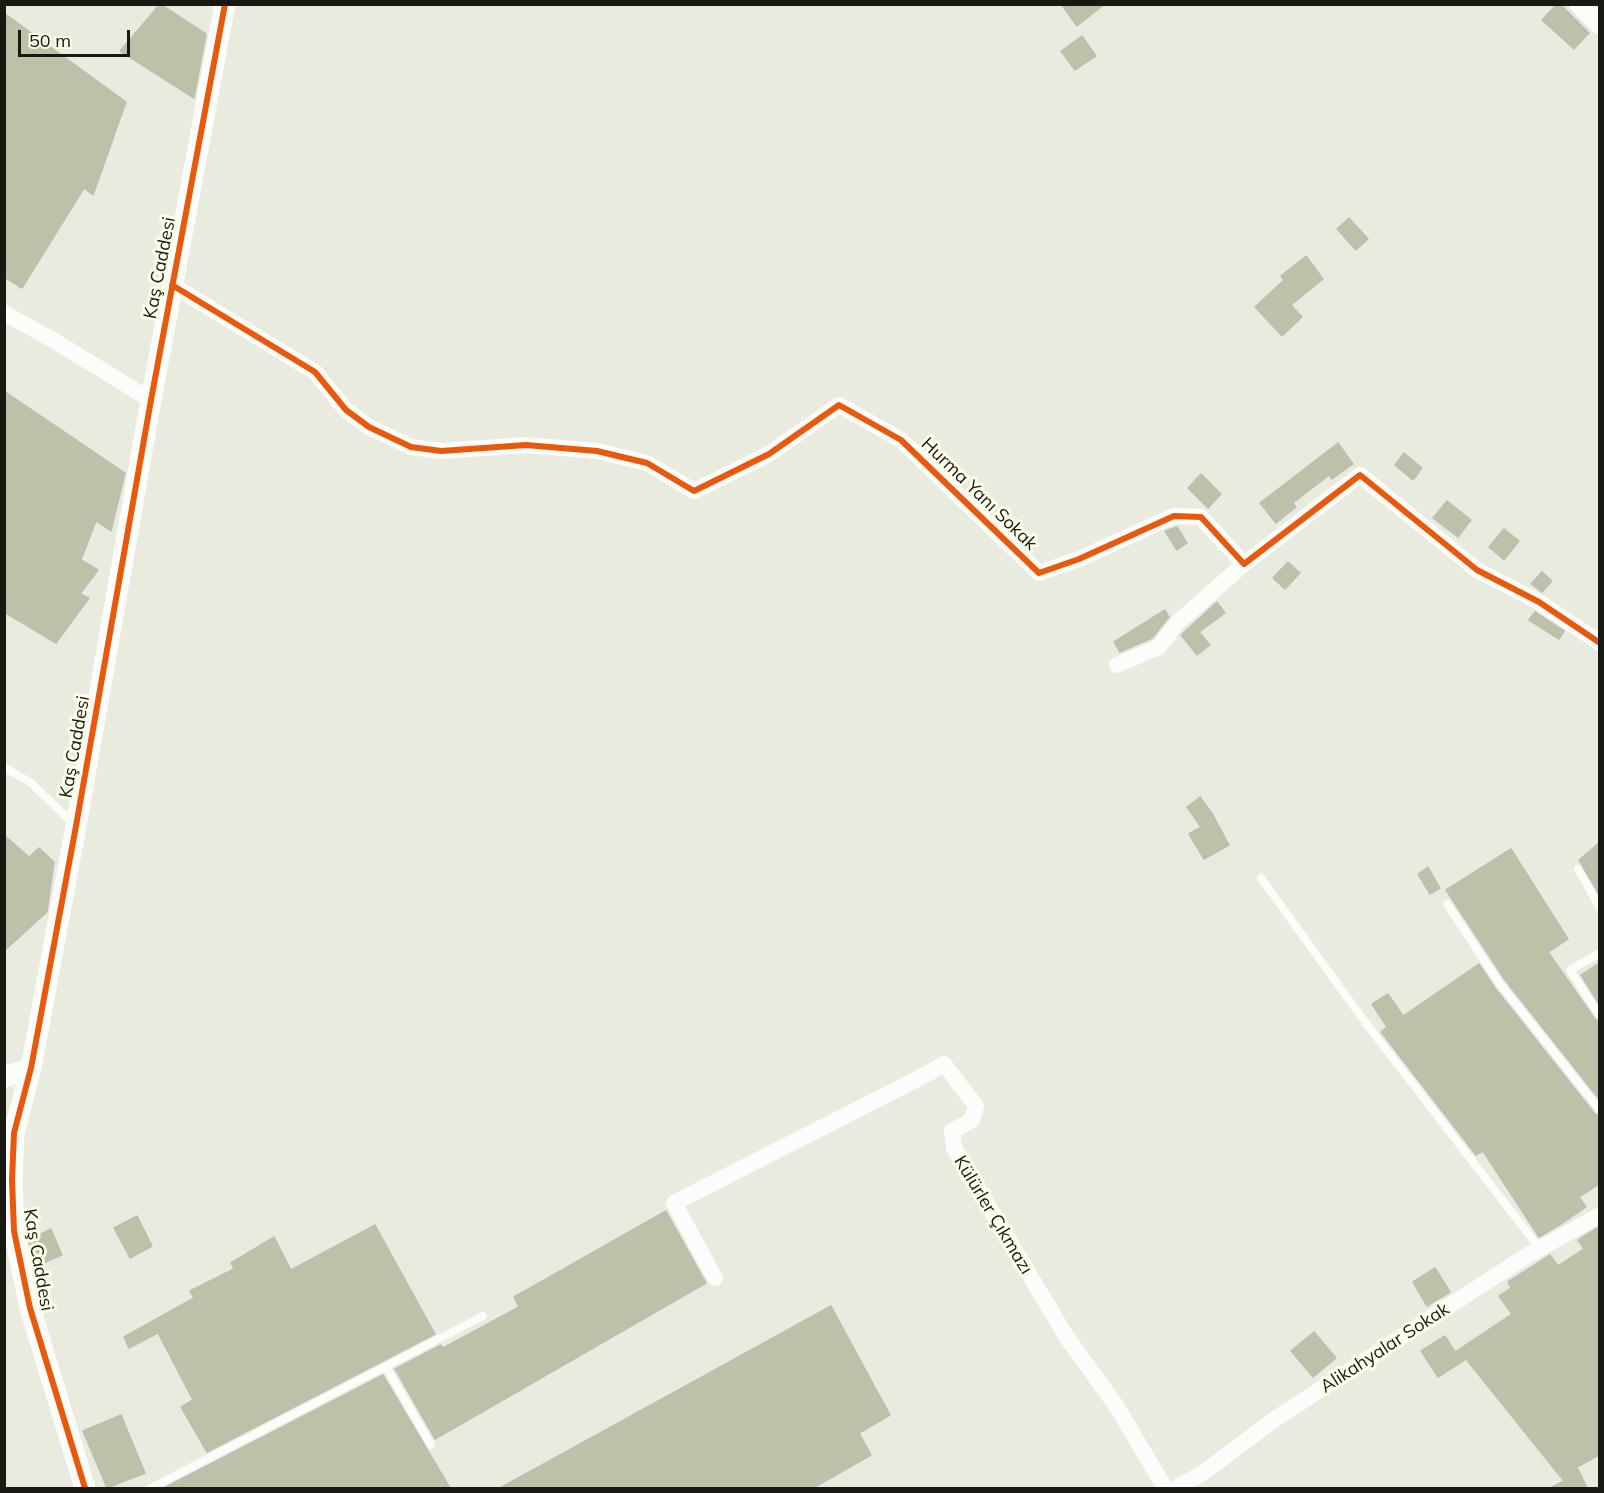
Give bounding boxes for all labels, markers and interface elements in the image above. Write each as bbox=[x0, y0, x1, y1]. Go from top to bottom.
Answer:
scale bar bbox=[21, 18, 134, 56]
text: 50 m bbox=[29, 29, 71, 52]
street label: Kaş Caddesi bbox=[140, 215, 180, 321]
street label: Hurma Yanı Sokak bbox=[917, 433, 1041, 555]
street label: Kaş Caddesi bbox=[55, 694, 95, 800]
street label: Külürler Çıkmazı bbox=[949, 1152, 1037, 1278]
street label: Kaş Caddesi bbox=[18, 1207, 58, 1313]
street label: Alikahyalar Sokak bbox=[1316, 1298, 1454, 1398]

